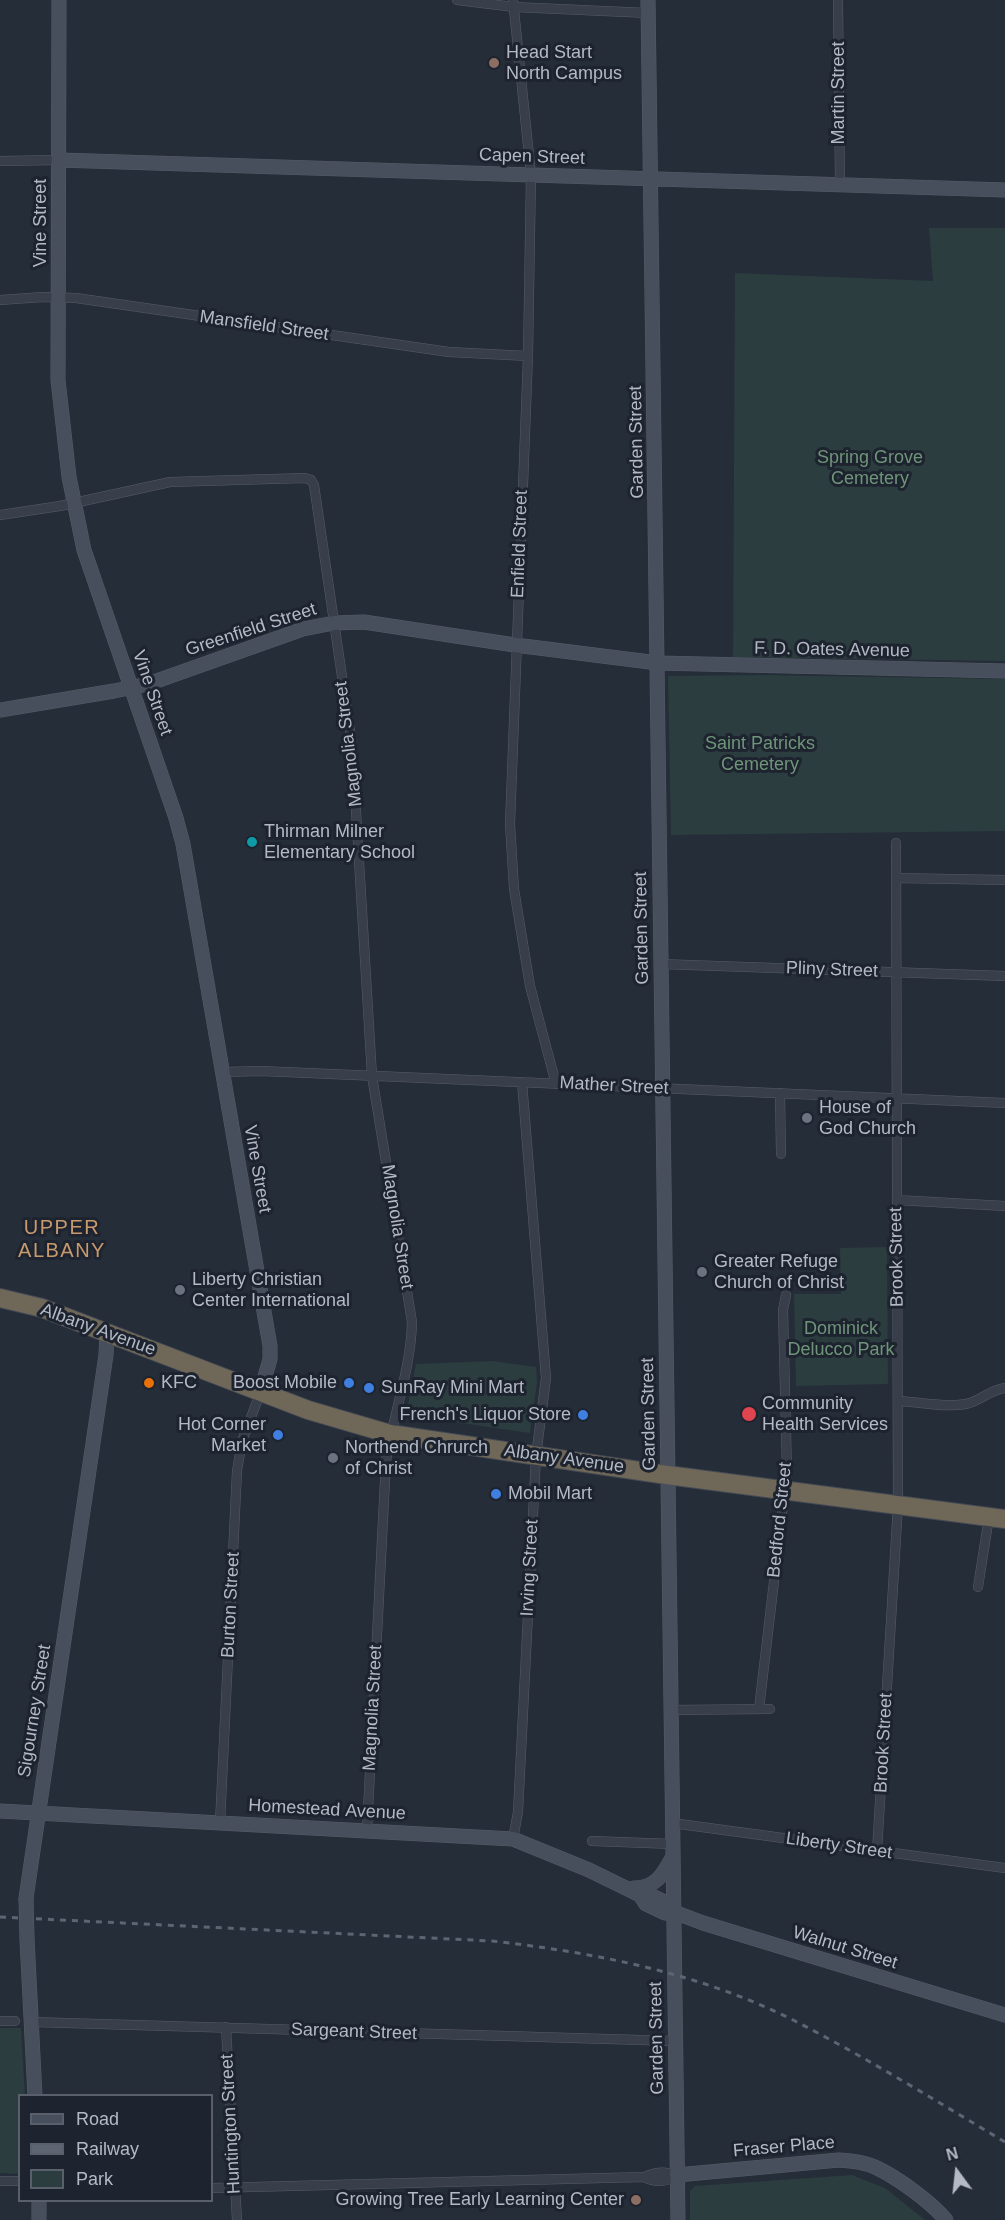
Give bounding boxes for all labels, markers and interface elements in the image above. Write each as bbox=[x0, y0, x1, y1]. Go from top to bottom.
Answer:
street label: Martin Street bbox=[828, 41, 850, 145]
place label: Head Start North Campus bbox=[506, 42, 622, 84]
marker: Head Start North Campus bbox=[487, 56, 501, 70]
street label: Capen Street bbox=[479, 144, 585, 170]
street label: Vine Street bbox=[30, 179, 52, 267]
street label: Mansfield Street bbox=[198, 306, 330, 346]
street label: Garden Street bbox=[625, 385, 649, 499]
park label: Spring Grove Cemetery bbox=[817, 447, 923, 490]
street label: Enfield Street bbox=[507, 490, 533, 598]
street label: Greenfield Street bbox=[183, 599, 319, 661]
street label: F. D. Oates Avenue bbox=[754, 638, 910, 662]
street label: Vine Street bbox=[127, 648, 177, 738]
street label: Magnolia Street bbox=[331, 680, 367, 808]
park label: Saint Patricks Cemetery bbox=[705, 733, 815, 776]
place label: Thirman Milner Elementary School bbox=[264, 821, 415, 864]
marker: Thirman Milner Elementary School bbox=[245, 835, 259, 849]
street label: Garden Street bbox=[630, 871, 654, 985]
street label: Pliny Street bbox=[786, 958, 878, 982]
street label: Mather Street bbox=[559, 1072, 669, 1100]
place label: House of God Church bbox=[819, 1097, 916, 1140]
marker: House of God Church bbox=[800, 1111, 814, 1125]
street label: Vine Street bbox=[239, 1123, 275, 1215]
street label: Magnolia Street bbox=[376, 1163, 418, 1291]
street label: Brook Street bbox=[885, 1207, 909, 1307]
district label: UPPER ALBANY bbox=[18, 1216, 106, 1263]
place label: Greater Refuge Church of Christ bbox=[714, 1251, 844, 1294]
marker: Greater Refuge Church of Christ bbox=[695, 1265, 709, 1279]
place label: Liberty Christian Center International bbox=[192, 1269, 350, 1312]
marker: Liberty Christian Center International bbox=[173, 1283, 187, 1297]
street label: Albany Avenue bbox=[38, 1299, 158, 1361]
park label: Dominick Delucco Park bbox=[787, 1318, 895, 1360]
street label: Garden Street bbox=[637, 1357, 661, 1471]
place label: KFC bbox=[161, 1372, 197, 1394]
place label: Boost Mobile bbox=[233, 1372, 337, 1394]
marker: KFC bbox=[142, 1376, 156, 1390]
marker: Boost Mobile bbox=[342, 1376, 356, 1390]
place label: SunRay Mini Mart bbox=[381, 1377, 524, 1399]
marker: SunRay Mini Mart bbox=[362, 1381, 376, 1395]
place label: Community Health Services bbox=[762, 1393, 888, 1436]
place label: French's Liquor Store bbox=[399, 1404, 571, 1426]
marker: Community Health Services bbox=[740, 1405, 758, 1423]
marker: French's Liquor Store bbox=[576, 1408, 590, 1422]
place label: Hot Corner Market bbox=[178, 1414, 266, 1456]
marker: Hot Corner Market bbox=[271, 1428, 285, 1442]
place label: Northend Chrurch of Christ bbox=[345, 1437, 488, 1480]
street label: Albany Avenue bbox=[503, 1440, 625, 1478]
marker: Northend Chrurch of Christ bbox=[326, 1451, 340, 1465]
street label: Bedford Street bbox=[763, 1461, 797, 1579]
place label: Mobil Mart bbox=[508, 1483, 592, 1505]
marker: Mobil Mart bbox=[489, 1487, 503, 1501]
street label: Irving Street bbox=[517, 1519, 543, 1617]
street label: Burton Street bbox=[217, 1551, 245, 1659]
street label: Sigourney Street bbox=[14, 1643, 56, 1779]
street label: Magnolia Street bbox=[359, 1644, 387, 1772]
street label: Brook Street bbox=[871, 1692, 897, 1794]
street label: Homestead Avenue bbox=[248, 1795, 406, 1825]
street label: Liberty Street bbox=[784, 1828, 894, 1864]
street label: Walnut Street bbox=[790, 1922, 900, 1974]
street label: Garden Street bbox=[645, 1981, 669, 2095]
street label: Sargeant Street bbox=[291, 2019, 417, 2045]
street label: Huntington Street bbox=[217, 2053, 245, 2195]
legend bbox=[18, 2094, 213, 2202]
text: Road bbox=[76, 2109, 119, 2129]
street label: Fraser Place bbox=[732, 2132, 836, 2162]
text: Railway bbox=[76, 2139, 139, 2159]
north arrow bbox=[927, 2142, 987, 2202]
text: N bbox=[944, 2144, 960, 2164]
text: Park bbox=[76, 2169, 113, 2189]
place label: Growing Tree Early Learning Center bbox=[336, 2189, 624, 2211]
marker: Growing Tree Early Learning Center bbox=[629, 2193, 643, 2207]

